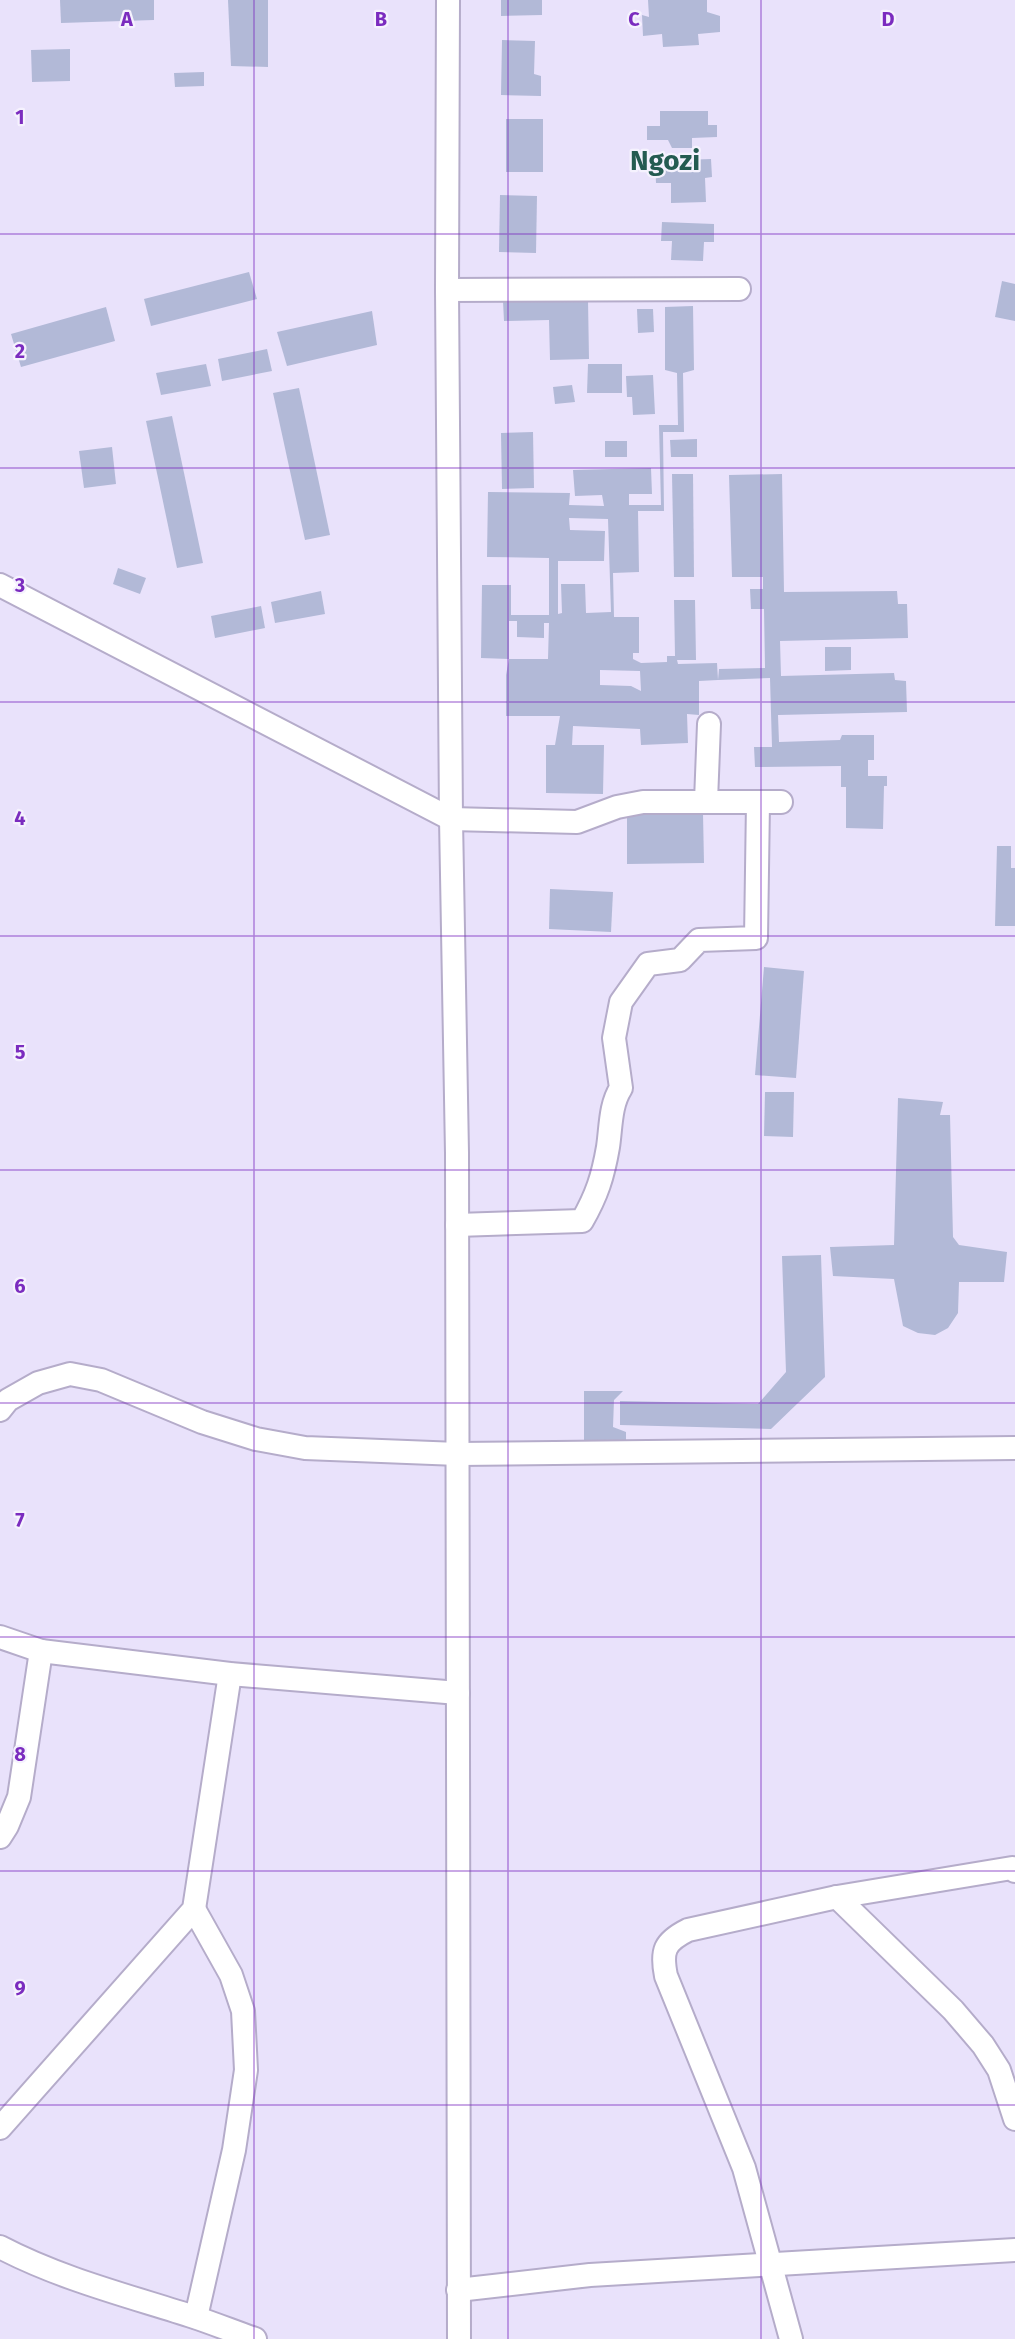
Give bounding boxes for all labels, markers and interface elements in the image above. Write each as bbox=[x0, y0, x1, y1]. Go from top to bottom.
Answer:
text: A bbox=[120, 7, 134, 31]
text: B bbox=[375, 7, 387, 31]
text: C bbox=[628, 7, 640, 31]
text: D bbox=[881, 7, 895, 31]
text: 1 bbox=[15, 105, 25, 129]
district label: Ngozi bbox=[630, 144, 700, 177]
text: 2 bbox=[15, 339, 25, 363]
text: 3 bbox=[14, 573, 25, 597]
text: 4 bbox=[14, 806, 26, 830]
text: 5 bbox=[15, 1040, 26, 1064]
text: 6 bbox=[14, 1274, 26, 1298]
text: 7 bbox=[15, 1508, 25, 1532]
text: 8 bbox=[14, 1742, 26, 1766]
text: 9 bbox=[14, 1976, 26, 2000]

